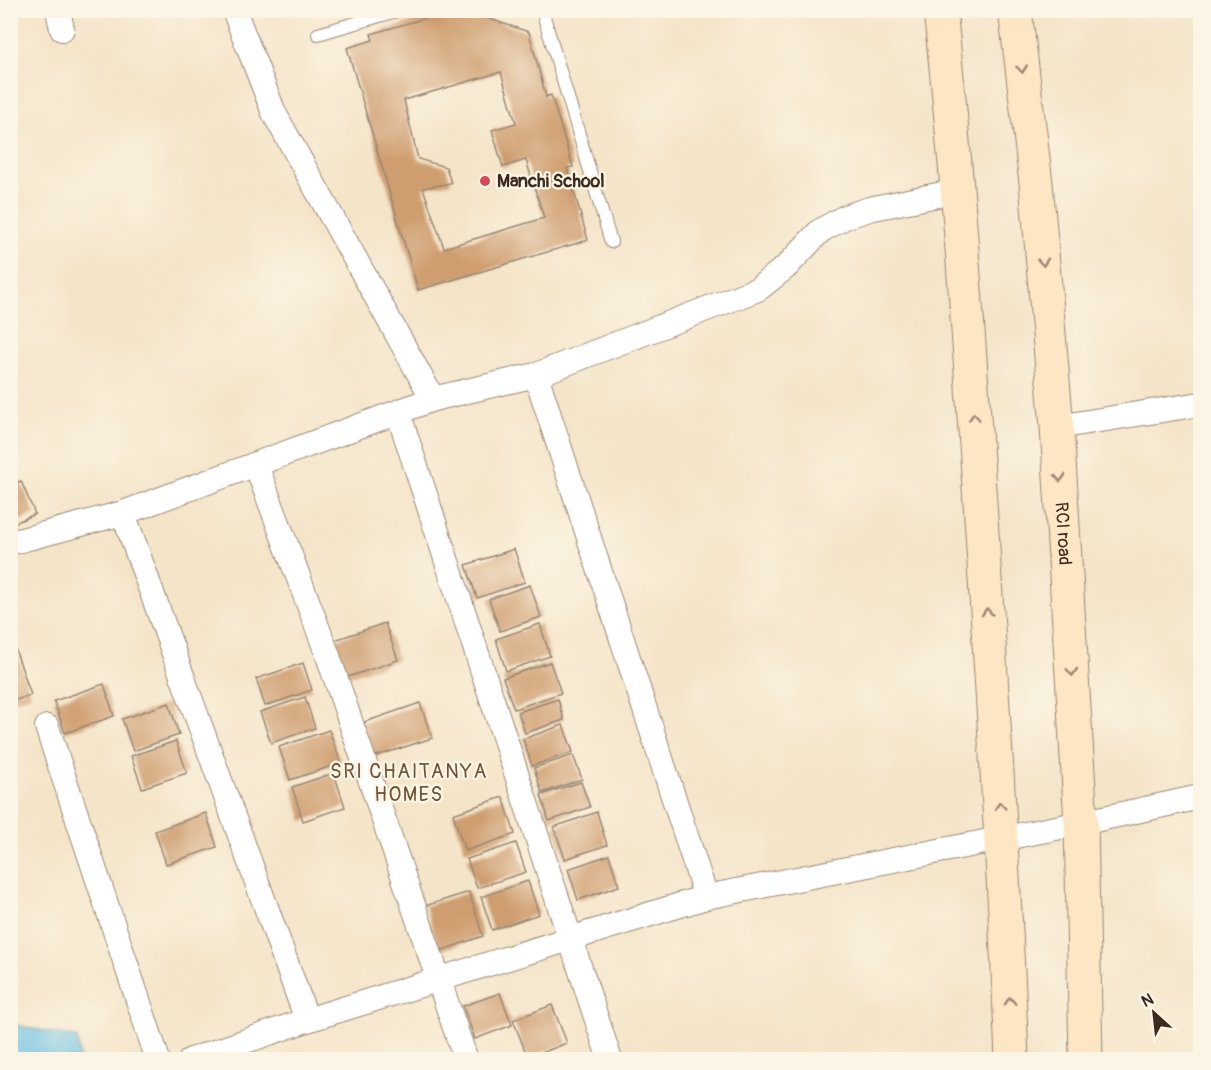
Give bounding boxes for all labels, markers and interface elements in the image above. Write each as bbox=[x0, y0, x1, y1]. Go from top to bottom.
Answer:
one-way arrow bbox=[1015, 64, 1027, 73]
place label: Manchi School bbox=[497, 170, 605, 193]
marker: Manchi School bbox=[478, 174, 492, 188]
one-way arrow bbox=[1036, 258, 1049, 267]
one-way arrow bbox=[968, 413, 981, 422]
one-way arrow bbox=[1054, 473, 1067, 482]
street label: RCI road bbox=[1050, 501, 1077, 566]
one-way arrow bbox=[981, 607, 994, 616]
one-way arrow bbox=[1066, 668, 1079, 677]
district label: SRI CHAITANYA HOMES bbox=[330, 759, 488, 807]
one-way arrow bbox=[994, 802, 1007, 811]
north arrow bbox=[1124, 983, 1184, 1043]
text: N bbox=[1138, 989, 1157, 1012]
one-way arrow bbox=[1003, 997, 1016, 1006]

